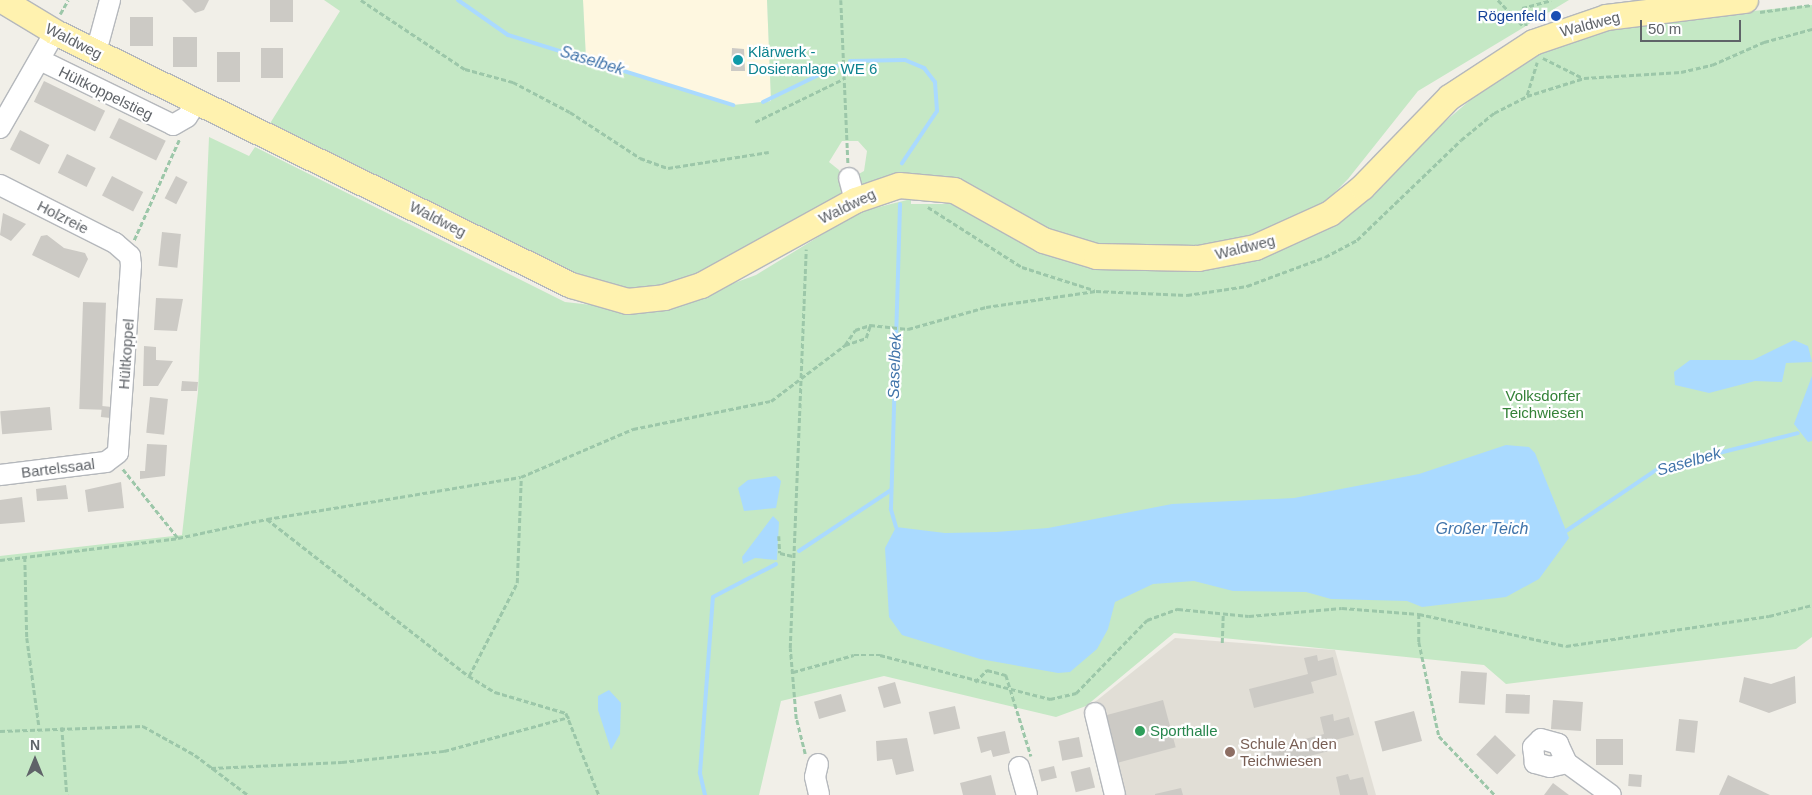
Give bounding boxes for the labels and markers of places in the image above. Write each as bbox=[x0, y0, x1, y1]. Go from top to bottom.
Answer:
place label: Rögenfeld bbox=[1478, 7, 1546, 25]
marker: Rögenfeld bbox=[1550, 10, 1562, 22]
place label: Klärwerk - Dosieranlage WE 6 bbox=[748, 42, 877, 77]
marker: Klärwerk - Dosieranlage WE 6 bbox=[732, 54, 744, 66]
place label: Sporthalle bbox=[1150, 722, 1218, 740]
marker: Sporthalle bbox=[1134, 725, 1146, 737]
place label: Schule An den Teichwiesen bbox=[1240, 734, 1338, 769]
marker: Schule An den Teichwiesen bbox=[1224, 746, 1236, 758]

